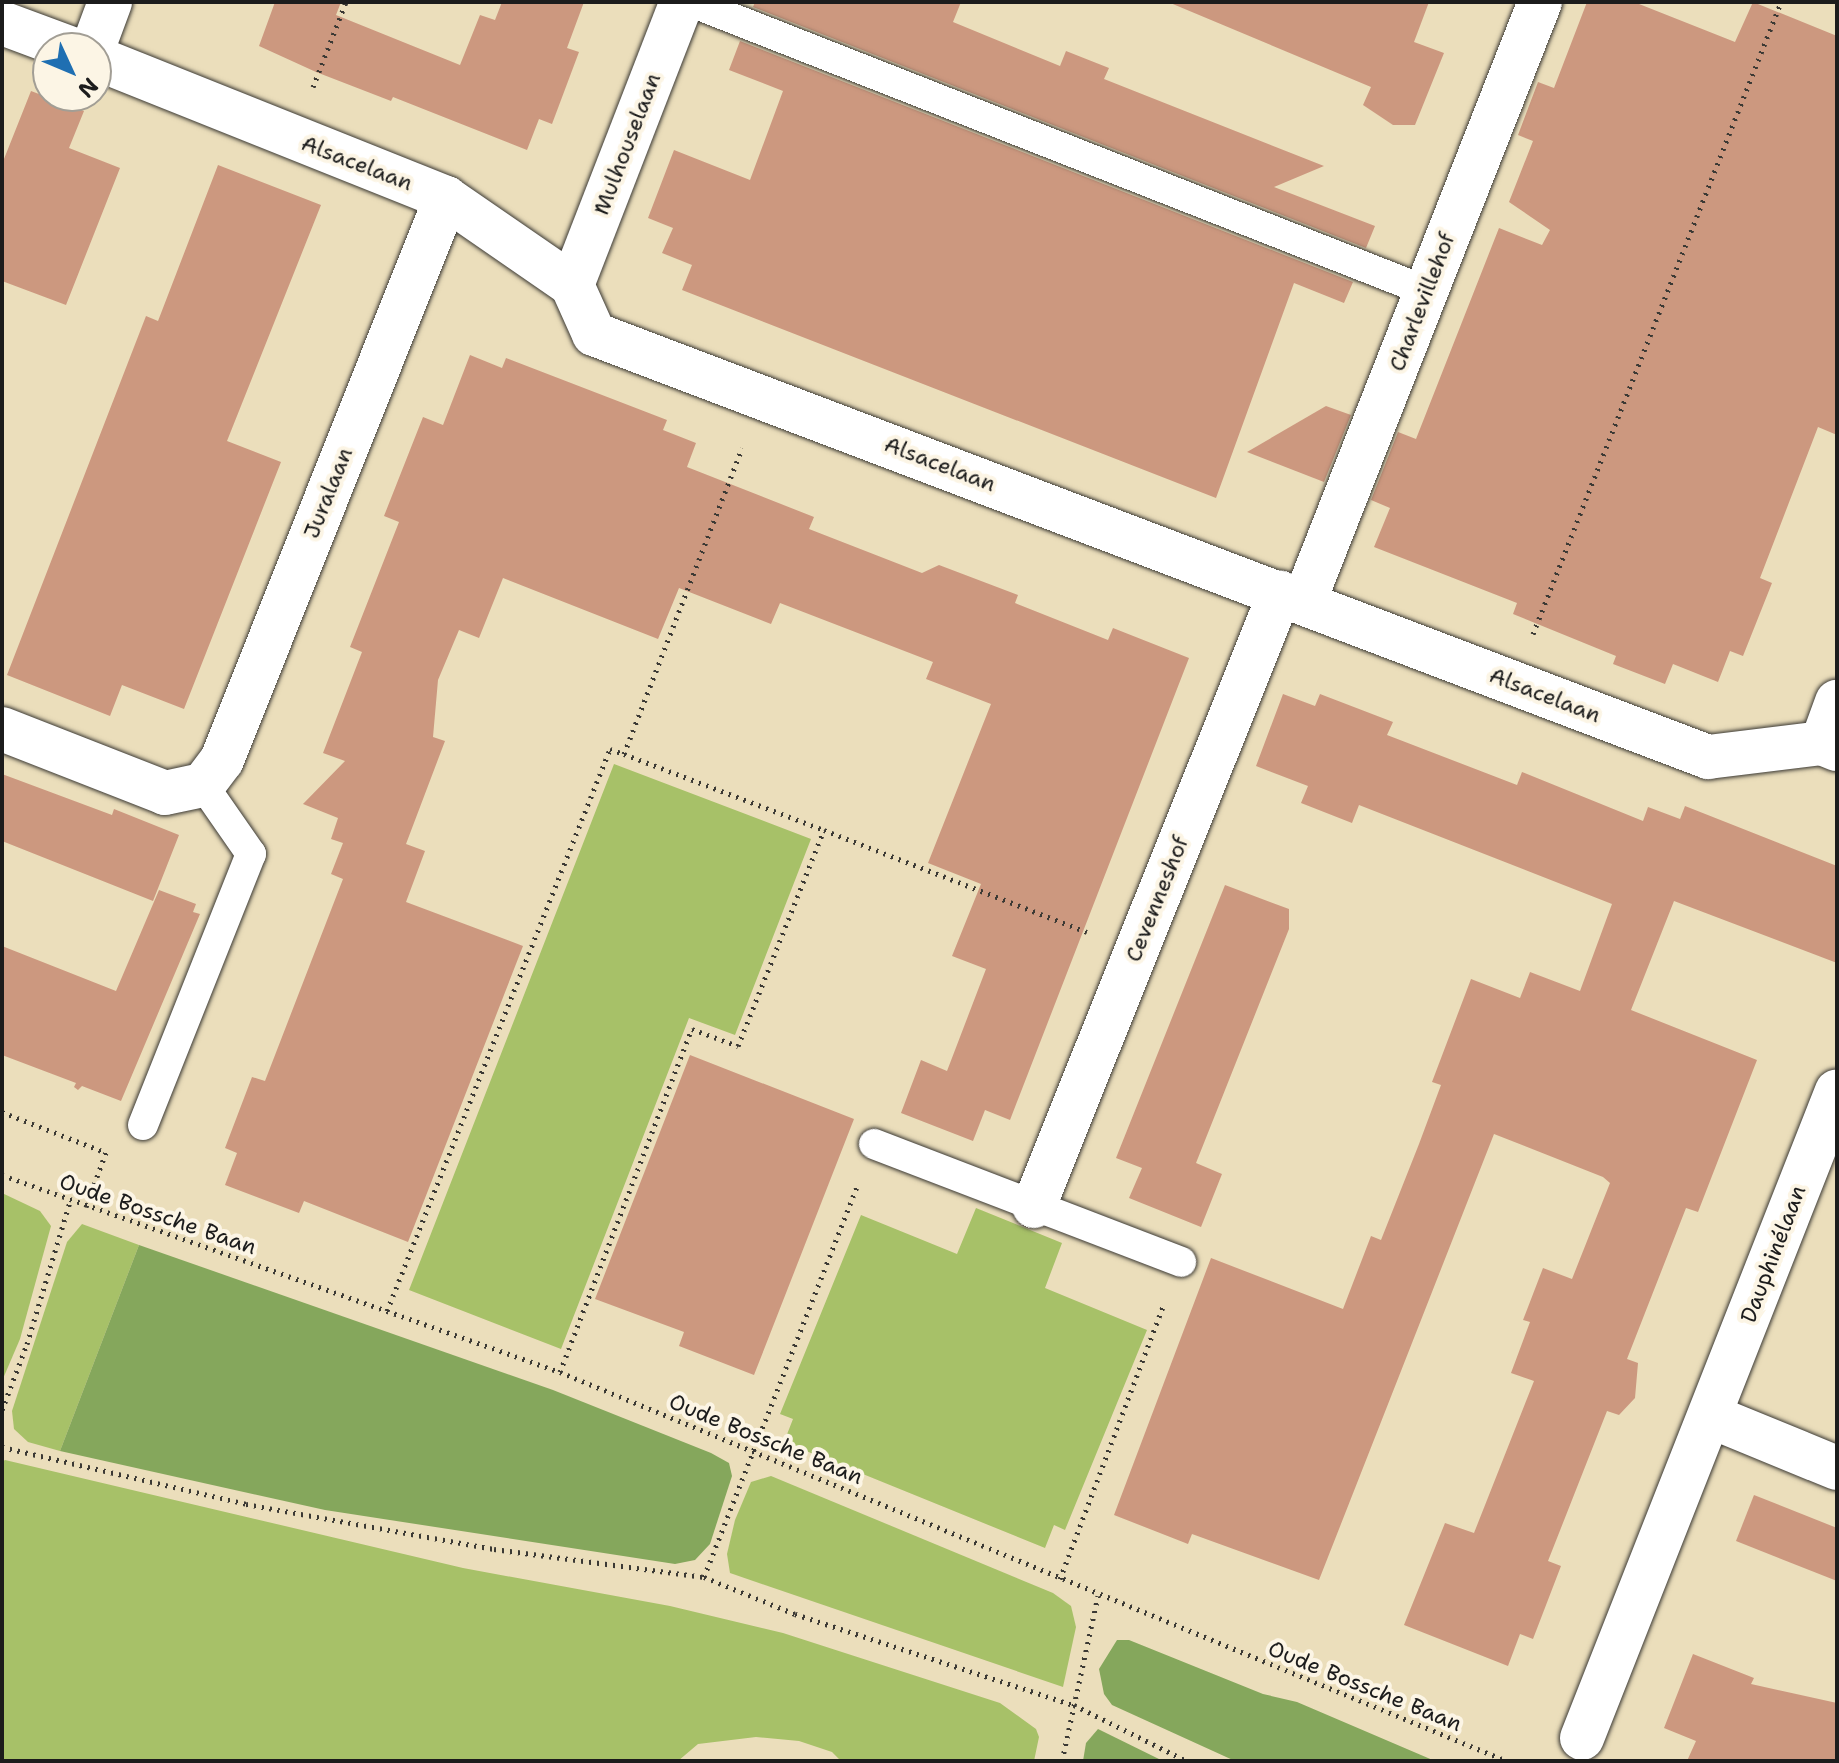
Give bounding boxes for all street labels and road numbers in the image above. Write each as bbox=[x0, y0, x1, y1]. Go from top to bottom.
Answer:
street label: Mulhouselaan bbox=[588, 69, 666, 219]
street label: Alsacelaan bbox=[298, 130, 416, 196]
street label: Charlevillehof bbox=[1384, 229, 1460, 375]
street label: Alsacelaan bbox=[881, 431, 999, 497]
street label: Juralaan bbox=[298, 444, 358, 542]
street label: Alsacelaan bbox=[1486, 662, 1604, 728]
street label: Cevenneshof bbox=[1120, 832, 1194, 966]
street label: Oude Bossche Baan bbox=[56, 1168, 260, 1260]
street label: Dauphinélaan bbox=[1735, 1182, 1811, 1326]
street label: Oude Bossche Baan bbox=[665, 1388, 867, 1490]
street label: Oude Bossche Baan bbox=[1264, 1635, 1466, 1737]

